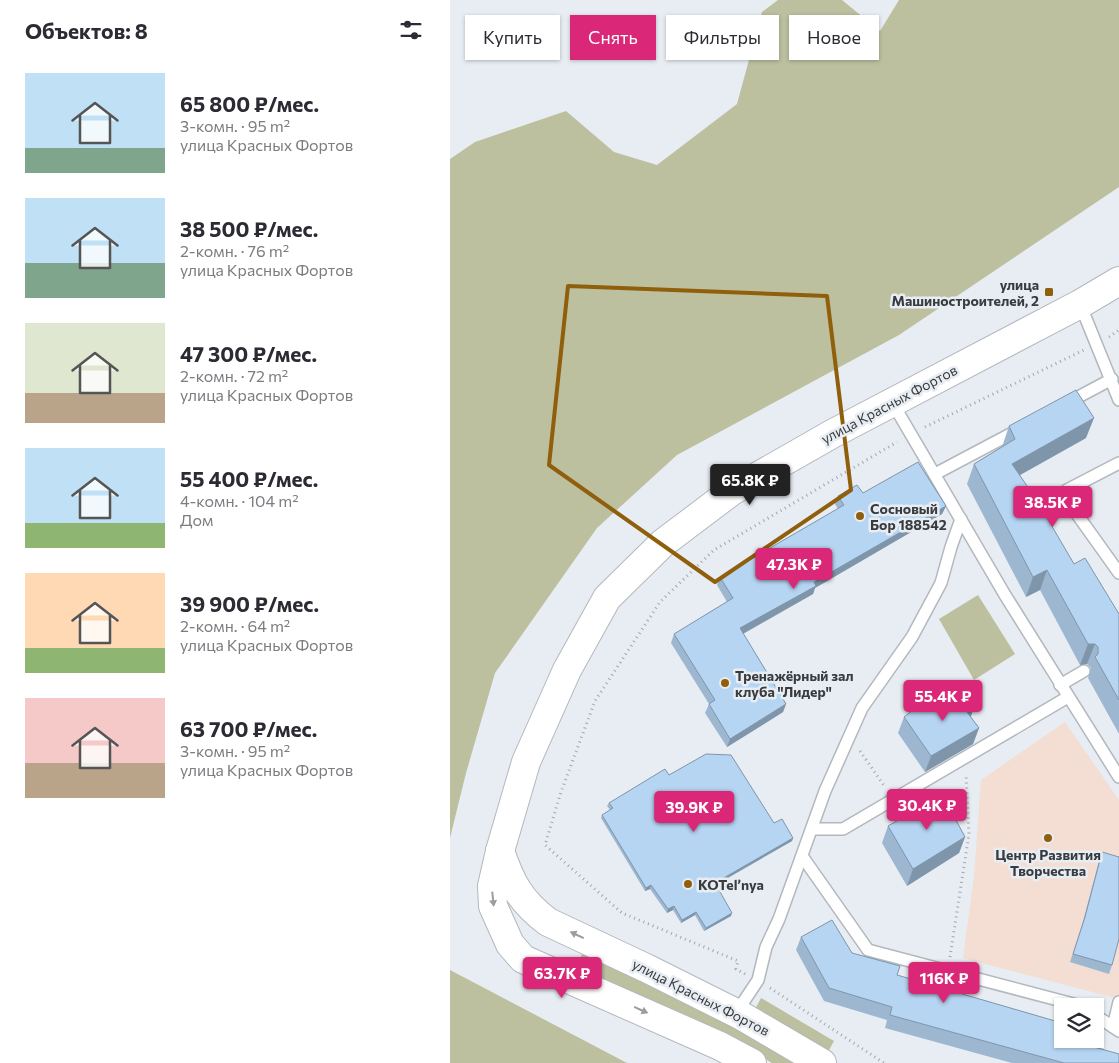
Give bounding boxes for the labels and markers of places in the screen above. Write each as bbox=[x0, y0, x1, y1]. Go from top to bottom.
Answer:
place label: улица Машиностроителей, 2 bbox=[892, 276, 1039, 309]
marker: улица Машиностроителей, 2 bbox=[1043, 286, 1055, 298]
pin: 65.8K ₽ bbox=[704, 464, 796, 506]
pin: 38.5K ₽ bbox=[1007, 486, 1099, 528]
place label: Сосновый Бор 188542 bbox=[870, 500, 947, 533]
marker: Сосновый Бор 188542 bbox=[854, 510, 866, 522]
pin: 47.3K ₽ bbox=[748, 548, 840, 590]
place label: Тренажёрный зал клуба "Лидер" bbox=[735, 667, 854, 700]
marker: Тренажёрный зал клуба "Лидер" bbox=[719, 677, 731, 689]
pin: 55.4K ₽ bbox=[897, 680, 989, 722]
pin: 30.4K ₽ bbox=[881, 788, 973, 831]
pin: 39.9K ₽ bbox=[648, 790, 740, 833]
marker: Центр Развития Творчества bbox=[1042, 832, 1054, 844]
place label: Центр Развития Творчества bbox=[995, 846, 1101, 879]
place label: KOTel’nya bbox=[698, 876, 764, 893]
marker: KOTel’nya bbox=[682, 878, 694, 890]
pin: 63.7K ₽ bbox=[516, 956, 608, 999]
pin: 116K ₽ bbox=[903, 962, 985, 1004]

